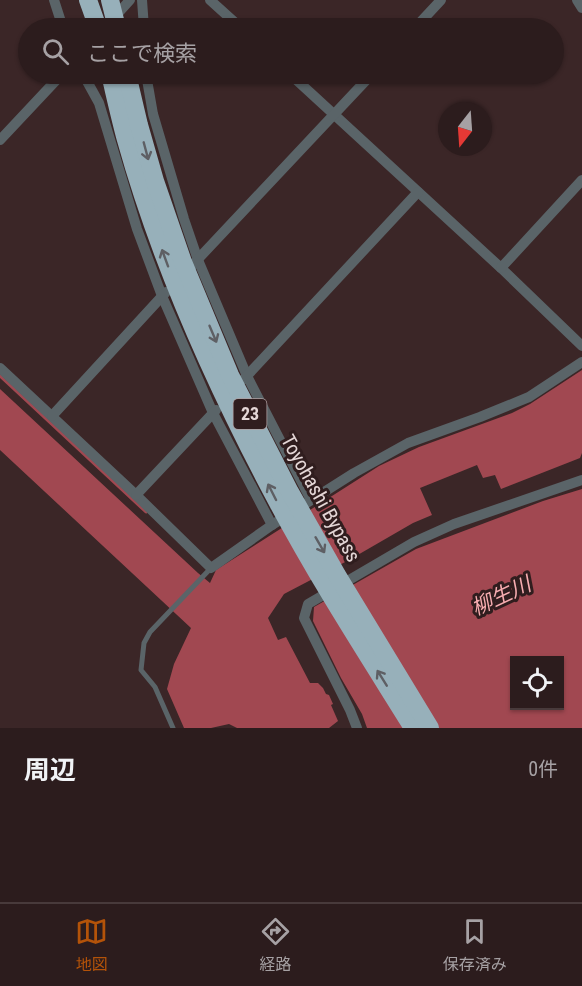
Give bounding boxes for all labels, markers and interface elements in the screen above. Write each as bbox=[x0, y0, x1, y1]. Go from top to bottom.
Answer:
search box bbox=[18, 18, 564, 84]
icon: search bbox=[39, 35, 72, 68]
text: ここで検索 bbox=[87, 41, 197, 66]
north arrow bbox=[438, 102, 492, 156]
one-way arrow bbox=[141, 141, 152, 160]
one-way arrow bbox=[159, 249, 170, 268]
one-way arrow bbox=[208, 324, 219, 342]
road number: 23 bbox=[234, 399, 266, 429]
street label: Toyohashi Bypass bbox=[276, 430, 366, 566]
one-way arrow bbox=[266, 484, 278, 502]
one-way arrow bbox=[314, 536, 326, 553]
water label: 柳生川 bbox=[467, 571, 536, 620]
map controls bbox=[510, 656, 564, 710]
button: locate bbox=[510, 656, 564, 710]
one-way arrow bbox=[376, 670, 388, 687]
text: 周辺 bbox=[24, 755, 76, 785]
text: 0件 bbox=[528, 757, 558, 781]
tab: 地図 bbox=[75, 915, 108, 975]
tab: 経路 bbox=[259, 915, 292, 975]
tab: 保存済み bbox=[443, 915, 507, 975]

